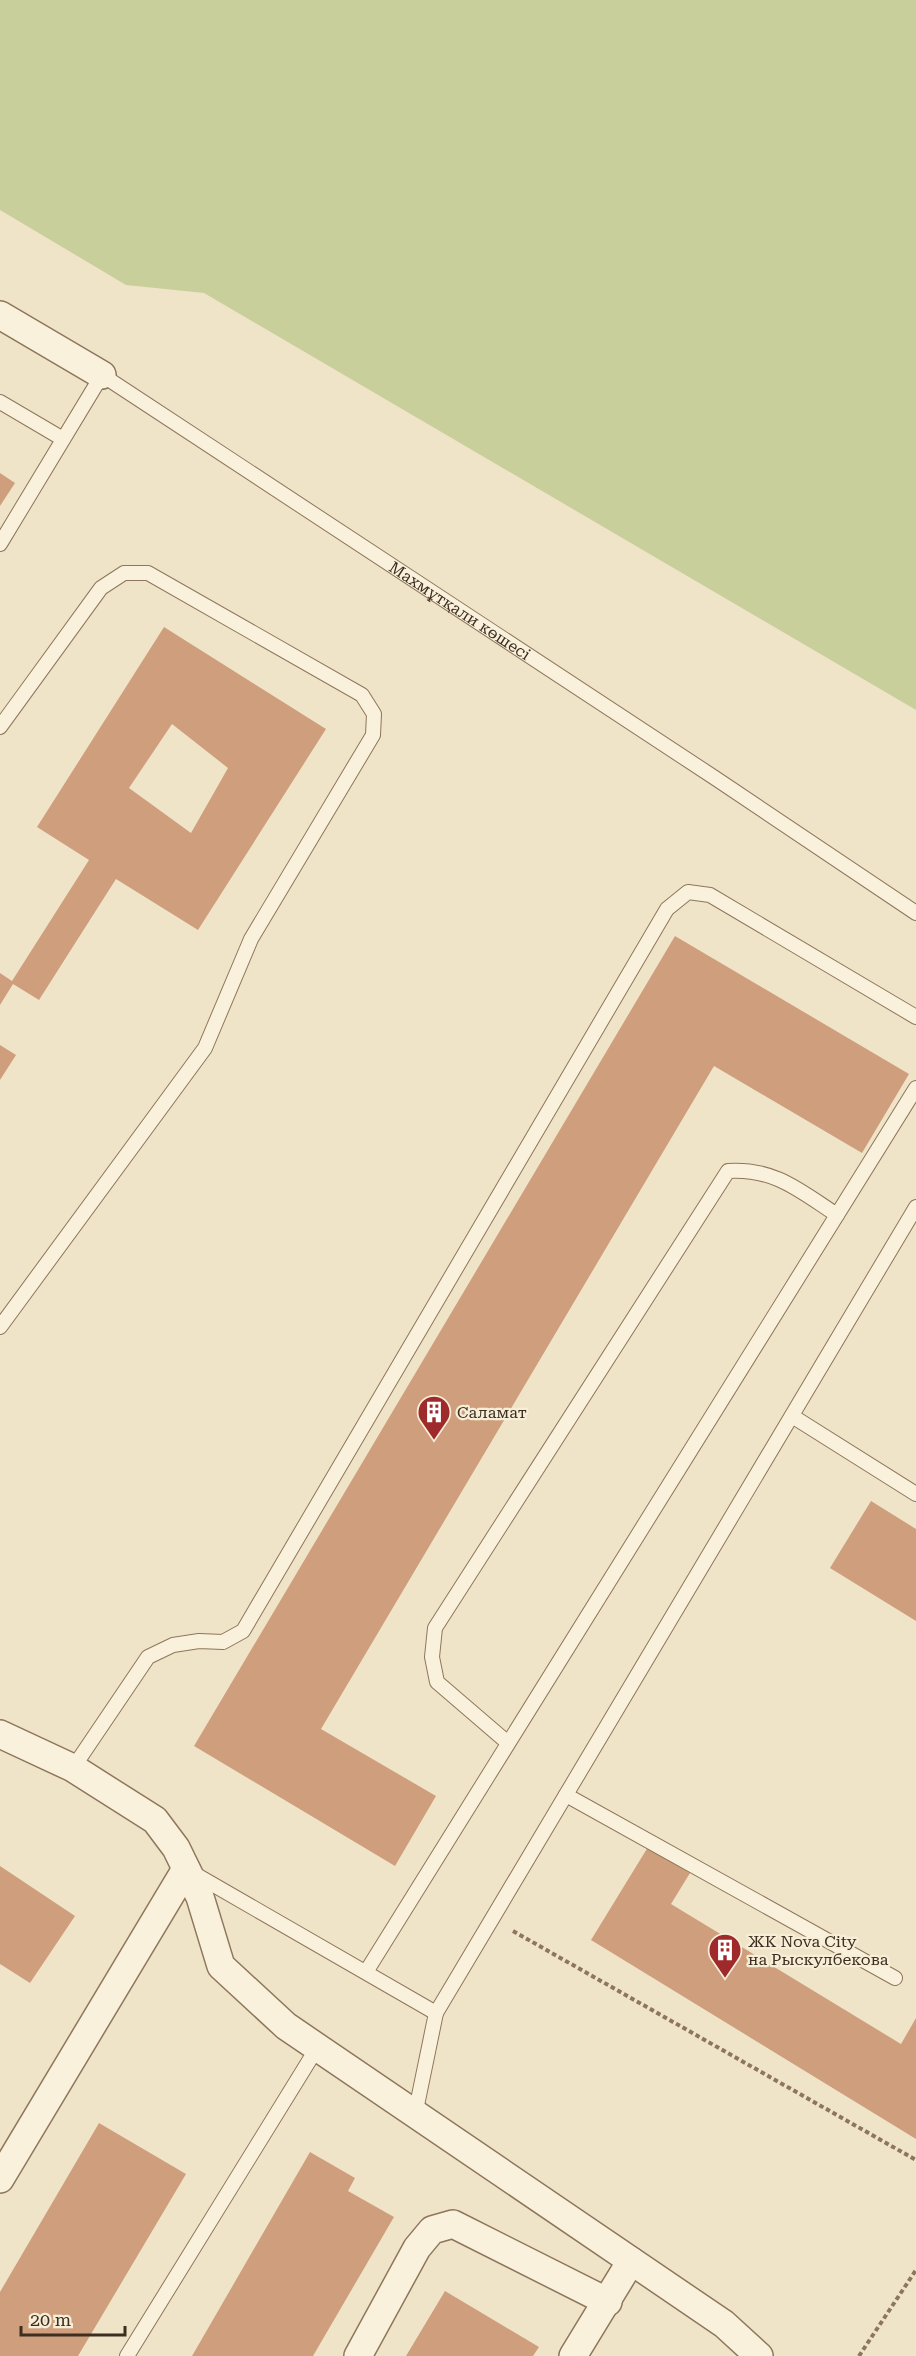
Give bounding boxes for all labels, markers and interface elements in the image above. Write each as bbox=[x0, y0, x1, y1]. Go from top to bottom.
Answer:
street label: Махмұтқали көшесі bbox=[386, 557, 534, 664]
building icon: Саламат bbox=[416, 1394, 452, 1441]
place label: Саламат bbox=[457, 1403, 527, 1422]
building icon: ЖК Nova City на Рыскулбекова bbox=[707, 1932, 743, 1979]
place label: ЖК Nova City на Рыскулбекова bbox=[748, 1932, 889, 1969]
scale bar bbox=[21, 2299, 124, 2337]
text: 20 m bbox=[30, 2309, 71, 2330]

